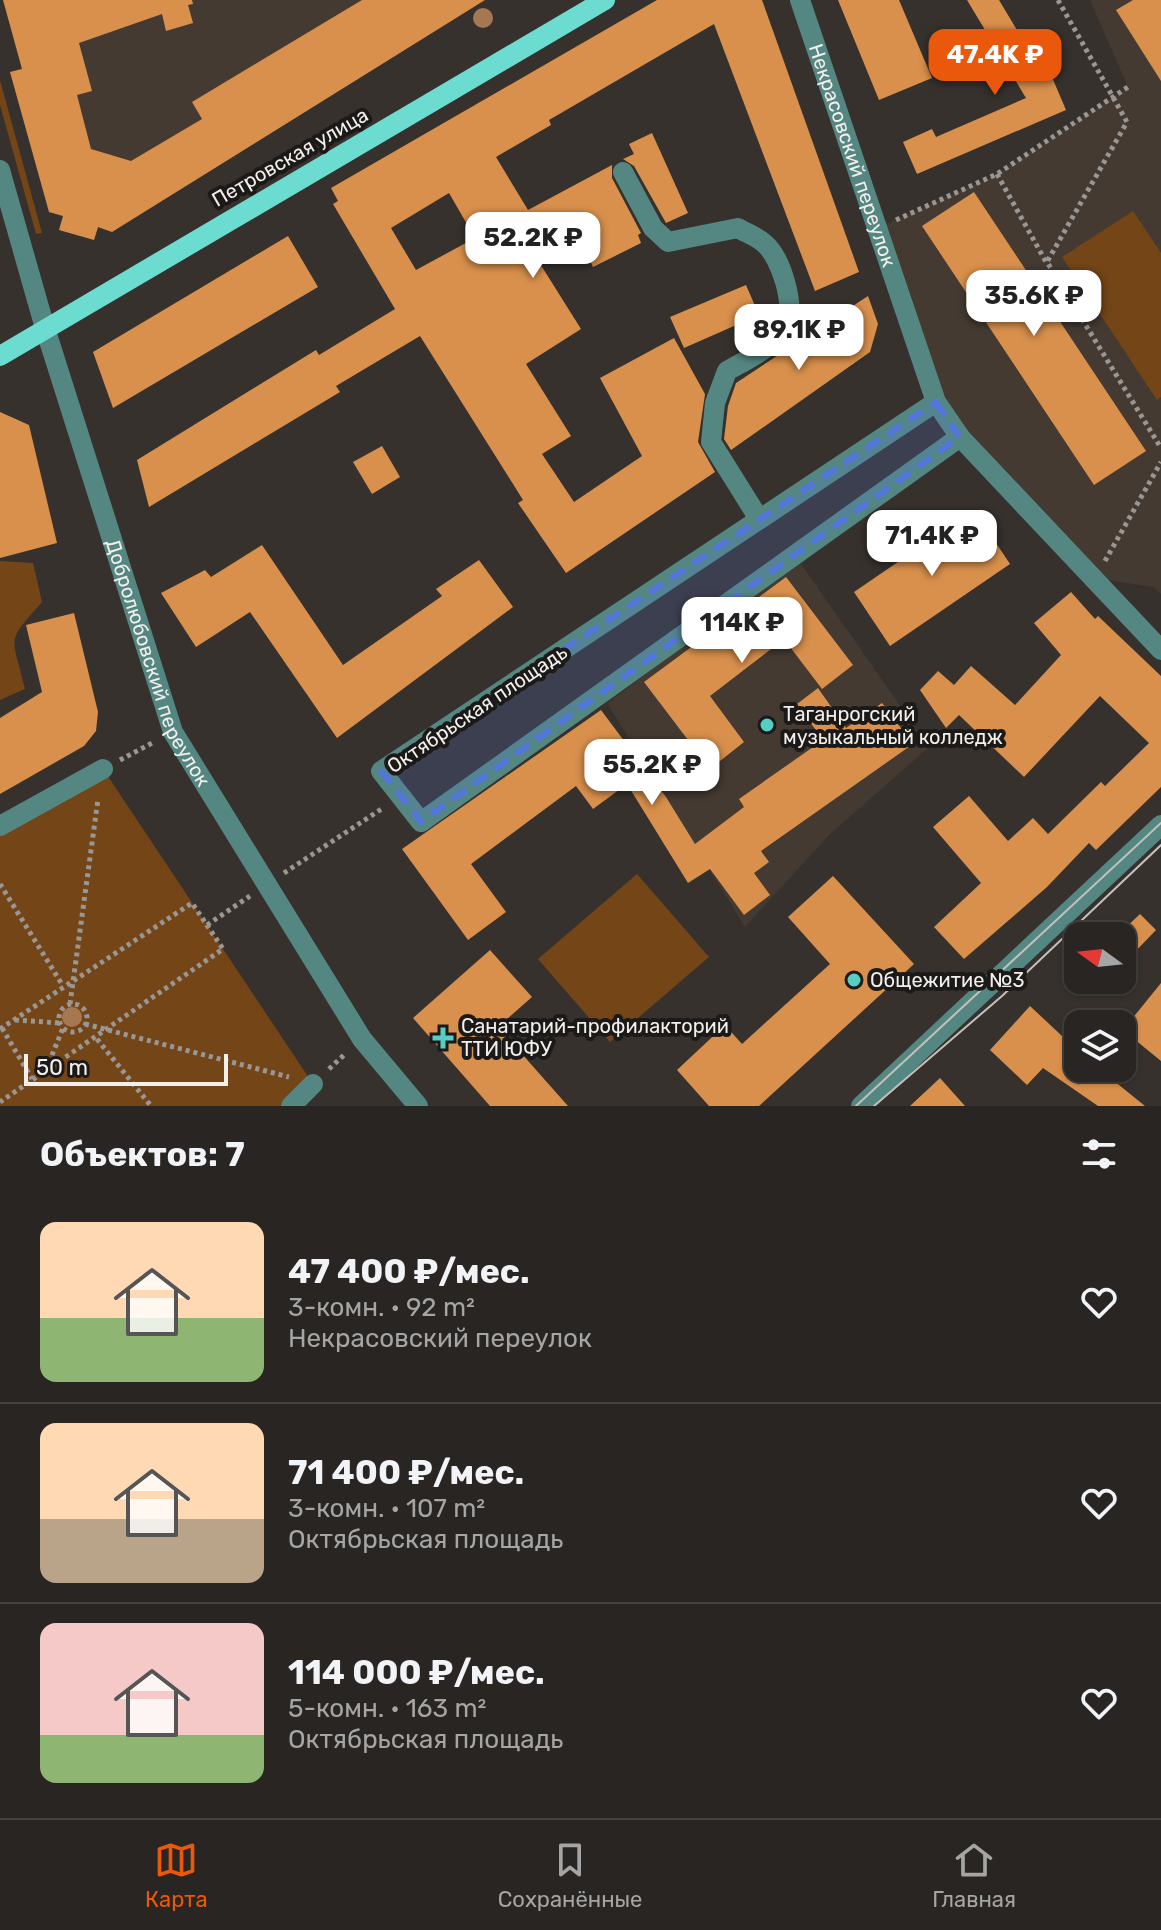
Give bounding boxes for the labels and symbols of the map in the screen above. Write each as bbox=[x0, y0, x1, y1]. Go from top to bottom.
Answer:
pin: 47.4K ₽ bbox=[921, 29, 1069, 97]
street label: Некрасовский переулок bbox=[804, 41, 901, 270]
street label: Петровская улица bbox=[208, 102, 372, 212]
pin: 52.2K ₽ bbox=[459, 212, 607, 280]
pin: 35.6K ₽ bbox=[960, 270, 1108, 338]
pin: 89.1K ₽ bbox=[725, 304, 873, 372]
pin: 71.4K ₽ bbox=[858, 510, 1006, 578]
street label: Добролюбовский переулок bbox=[101, 536, 216, 791]
pin: 114K ₽ bbox=[677, 597, 807, 665]
street label: Октябрьская площадь bbox=[382, 640, 572, 778]
place label: Таганрогский музыкальный колледж bbox=[783, 702, 1003, 749]
marker: Таганрогский музыкальный колледж bbox=[758, 716, 776, 734]
pin: 55.2K ₽ bbox=[578, 739, 726, 807]
north arrow bbox=[1064, 922, 1136, 994]
place label: Общежитие №3 bbox=[870, 968, 1024, 992]
marker: Общежитие №3 bbox=[845, 971, 863, 989]
place label: Санатарий-профилакторий ТТИ ЮФУ bbox=[461, 1014, 729, 1061]
marker: Санатарий-профилакторий ТТИ ЮФУ bbox=[432, 1027, 454, 1049]
scale bar bbox=[24, 1050, 228, 1086]

